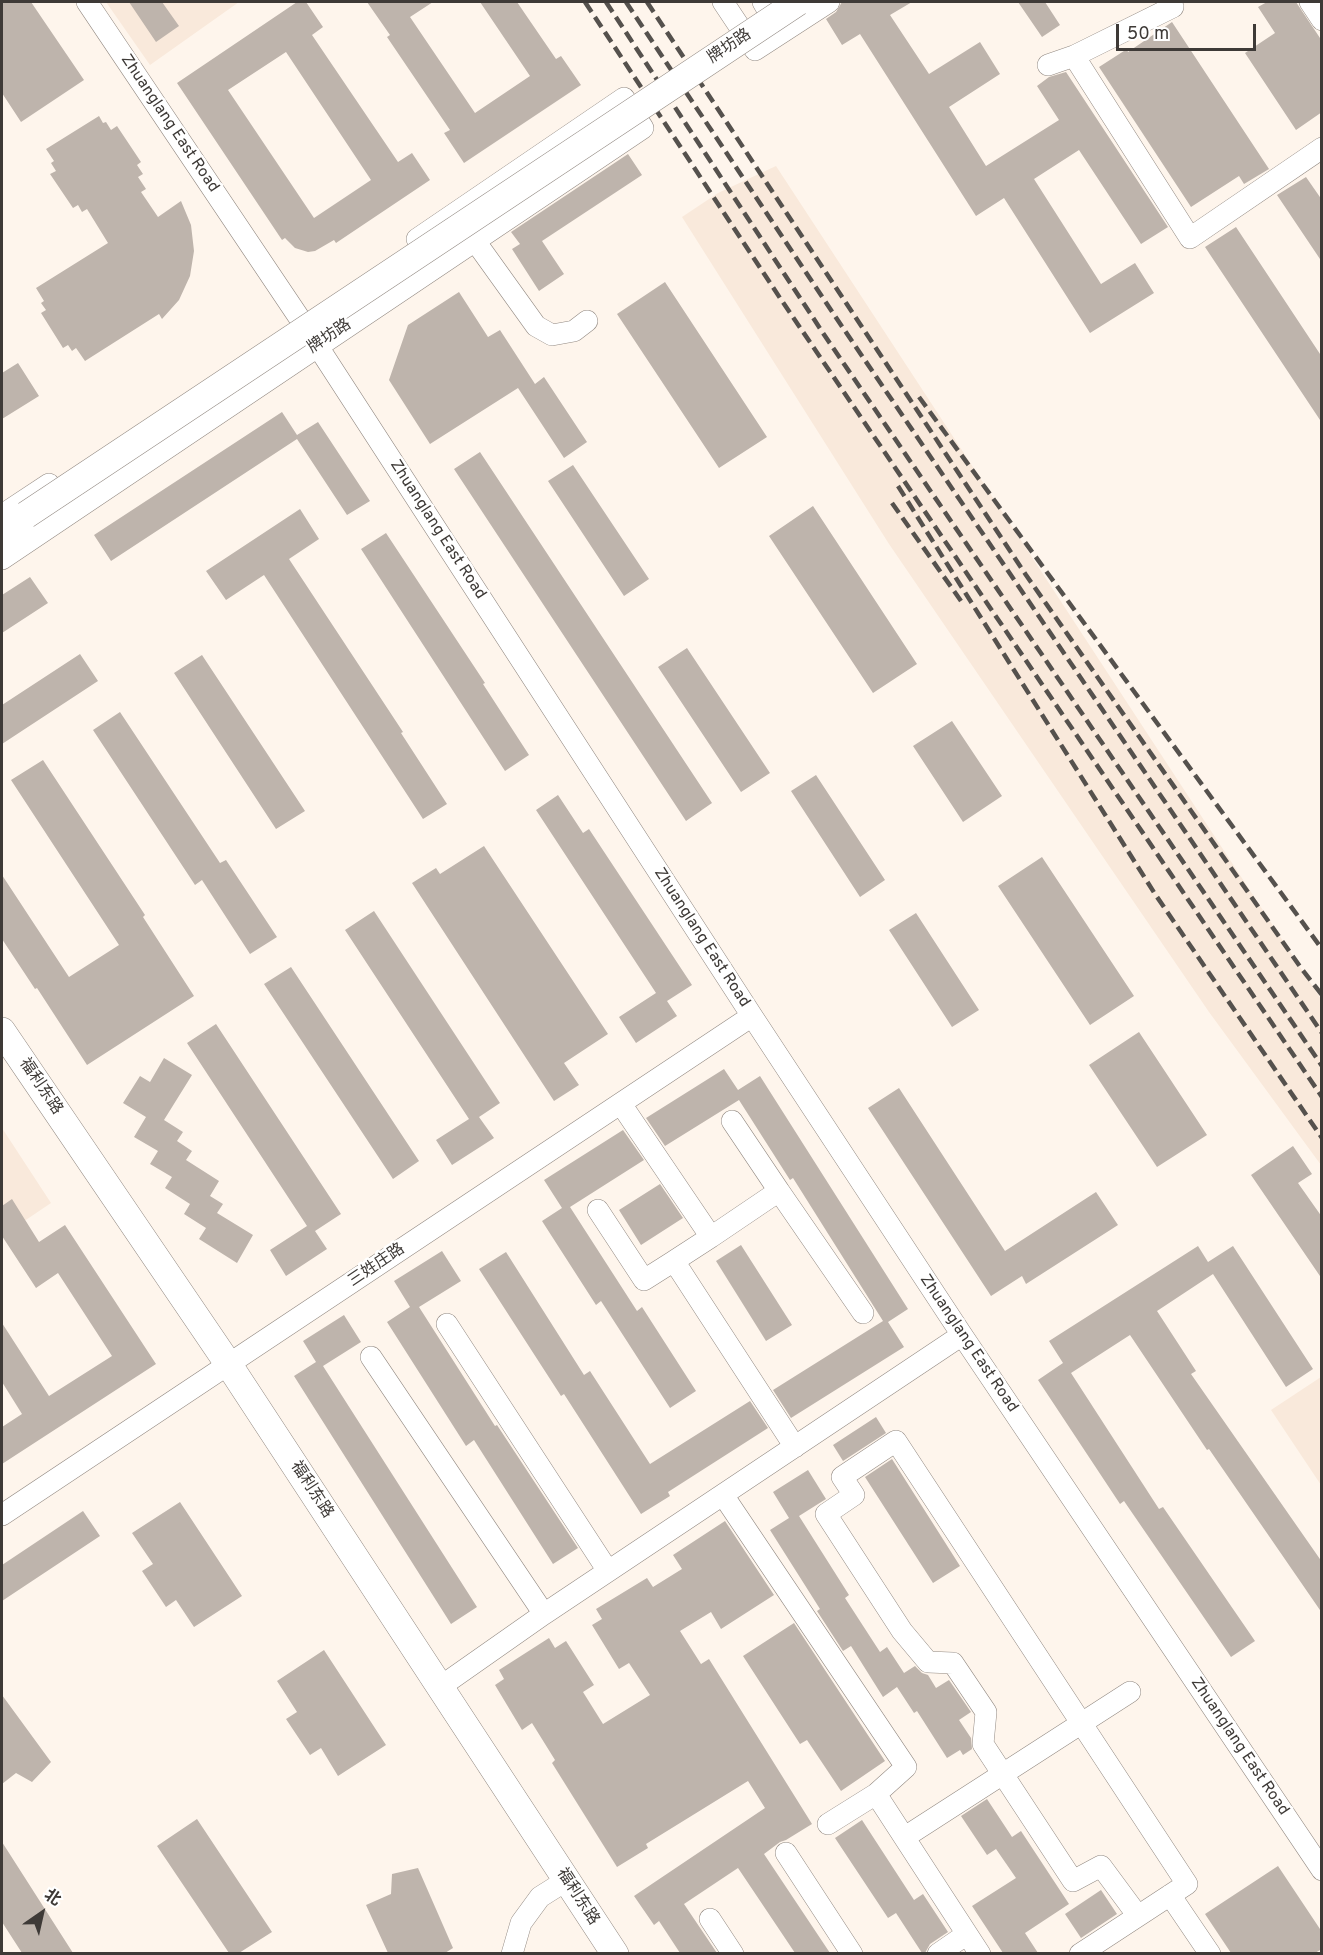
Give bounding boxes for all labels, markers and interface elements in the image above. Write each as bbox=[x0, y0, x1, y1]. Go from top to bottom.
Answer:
scale bar bbox=[1119, 12, 1258, 50]
text: 50 m bbox=[1127, 23, 1169, 46]
street label: 牌坊路 bbox=[705, 26, 755, 68]
street label: Zhuanglang East Road bbox=[116, 51, 222, 197]
street label: 牌坊路 bbox=[305, 316, 355, 358]
street label: Zhuanglang East Road bbox=[385, 457, 489, 603]
street label: Zhuanglang East Road bbox=[649, 865, 753, 1011]
street label: 福利东路 bbox=[14, 1055, 66, 1119]
street label: 三姓庄路 bbox=[345, 1240, 409, 1292]
street label: Zhuanglang East Road bbox=[915, 1271, 1021, 1417]
street label: 福利东路 bbox=[286, 1458, 336, 1522]
street label: Zhuanglang East Road bbox=[1186, 1674, 1292, 1820]
street label: 福利东路 bbox=[552, 1865, 602, 1929]
north arrow bbox=[12, 1883, 72, 1943]
text: 北 bbox=[40, 1885, 64, 1911]

